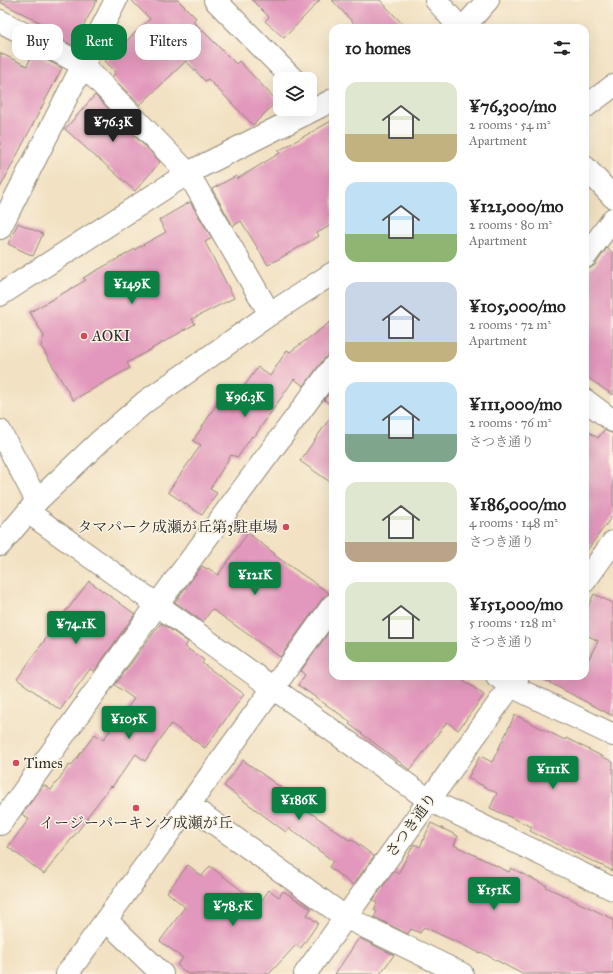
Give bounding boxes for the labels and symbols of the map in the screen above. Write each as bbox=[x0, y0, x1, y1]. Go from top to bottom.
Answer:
pin: ¥76.3K bbox=[80, 109, 146, 143]
pin: ¥149K bbox=[104, 271, 160, 305]
place label: AOKI bbox=[91, 327, 130, 345]
marker: AOKI bbox=[79, 331, 89, 341]
pin: ¥96.3K bbox=[212, 384, 278, 418]
place label: タマパーク成瀬が丘第3駐車場 bbox=[77, 518, 278, 536]
marker: タマパーク成瀬が丘第3駐車場 bbox=[281, 522, 291, 532]
pin: ¥121K bbox=[227, 562, 283, 596]
pin: ¥74.1K bbox=[43, 611, 109, 645]
pin: ¥105K bbox=[101, 706, 157, 740]
place label: Times bbox=[24, 754, 63, 772]
pin: ¥111K bbox=[525, 756, 581, 790]
marker: Times bbox=[11, 758, 21, 768]
pin: ¥186K bbox=[271, 787, 327, 821]
street label: さつき通り bbox=[382, 789, 440, 861]
marker: イージーパーキング成瀬が丘 bbox=[131, 803, 141, 813]
place label: イージーパーキング成瀬が丘 bbox=[39, 814, 233, 832]
pin: ¥151K bbox=[466, 877, 522, 911]
pin: ¥78.5K bbox=[200, 893, 266, 927]

